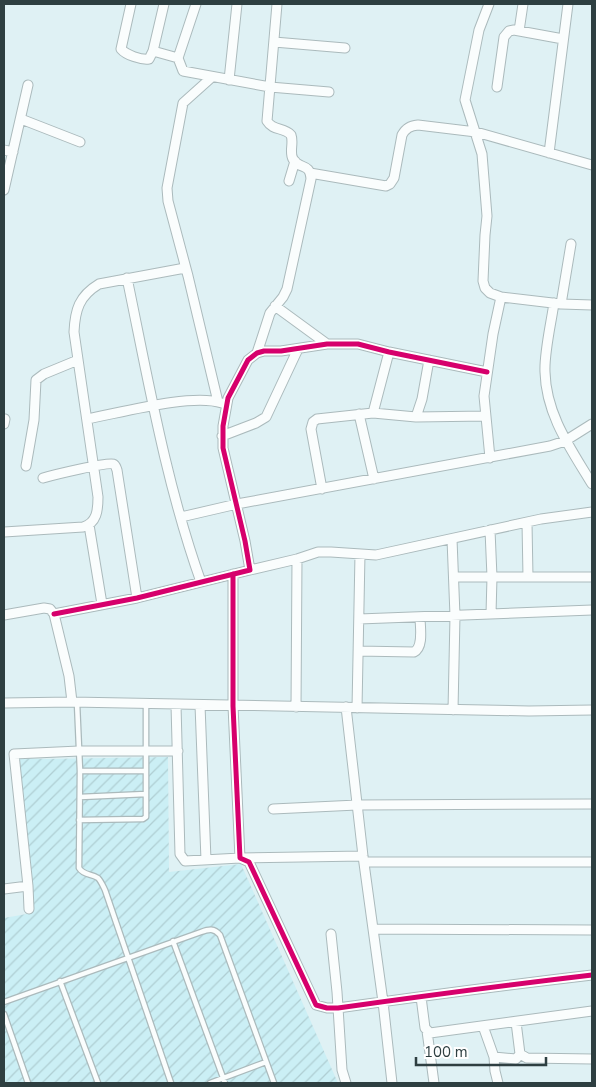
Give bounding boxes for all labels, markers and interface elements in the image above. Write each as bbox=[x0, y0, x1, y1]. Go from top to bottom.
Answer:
scale bar bbox=[416, 1034, 546, 1066]
text: 100 m bbox=[424, 1042, 468, 1062]

